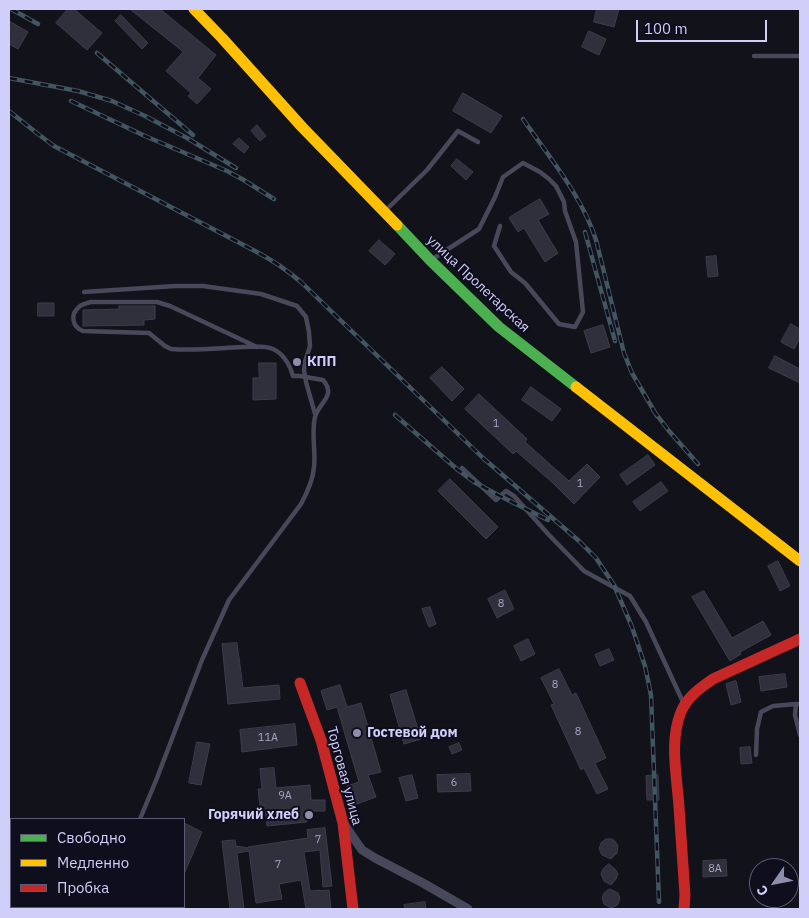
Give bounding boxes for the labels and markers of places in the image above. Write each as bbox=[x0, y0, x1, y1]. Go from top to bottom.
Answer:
place label: КПП bbox=[307, 354, 336, 370]
marker: КПП bbox=[291, 356, 303, 368]
place label: Гостевой дом bbox=[367, 725, 458, 741]
marker: Гостевой дом bbox=[351, 727, 363, 739]
place label: Горячий хлеб bbox=[208, 807, 299, 823]
marker: Горячий хлеб bbox=[303, 809, 315, 821]

